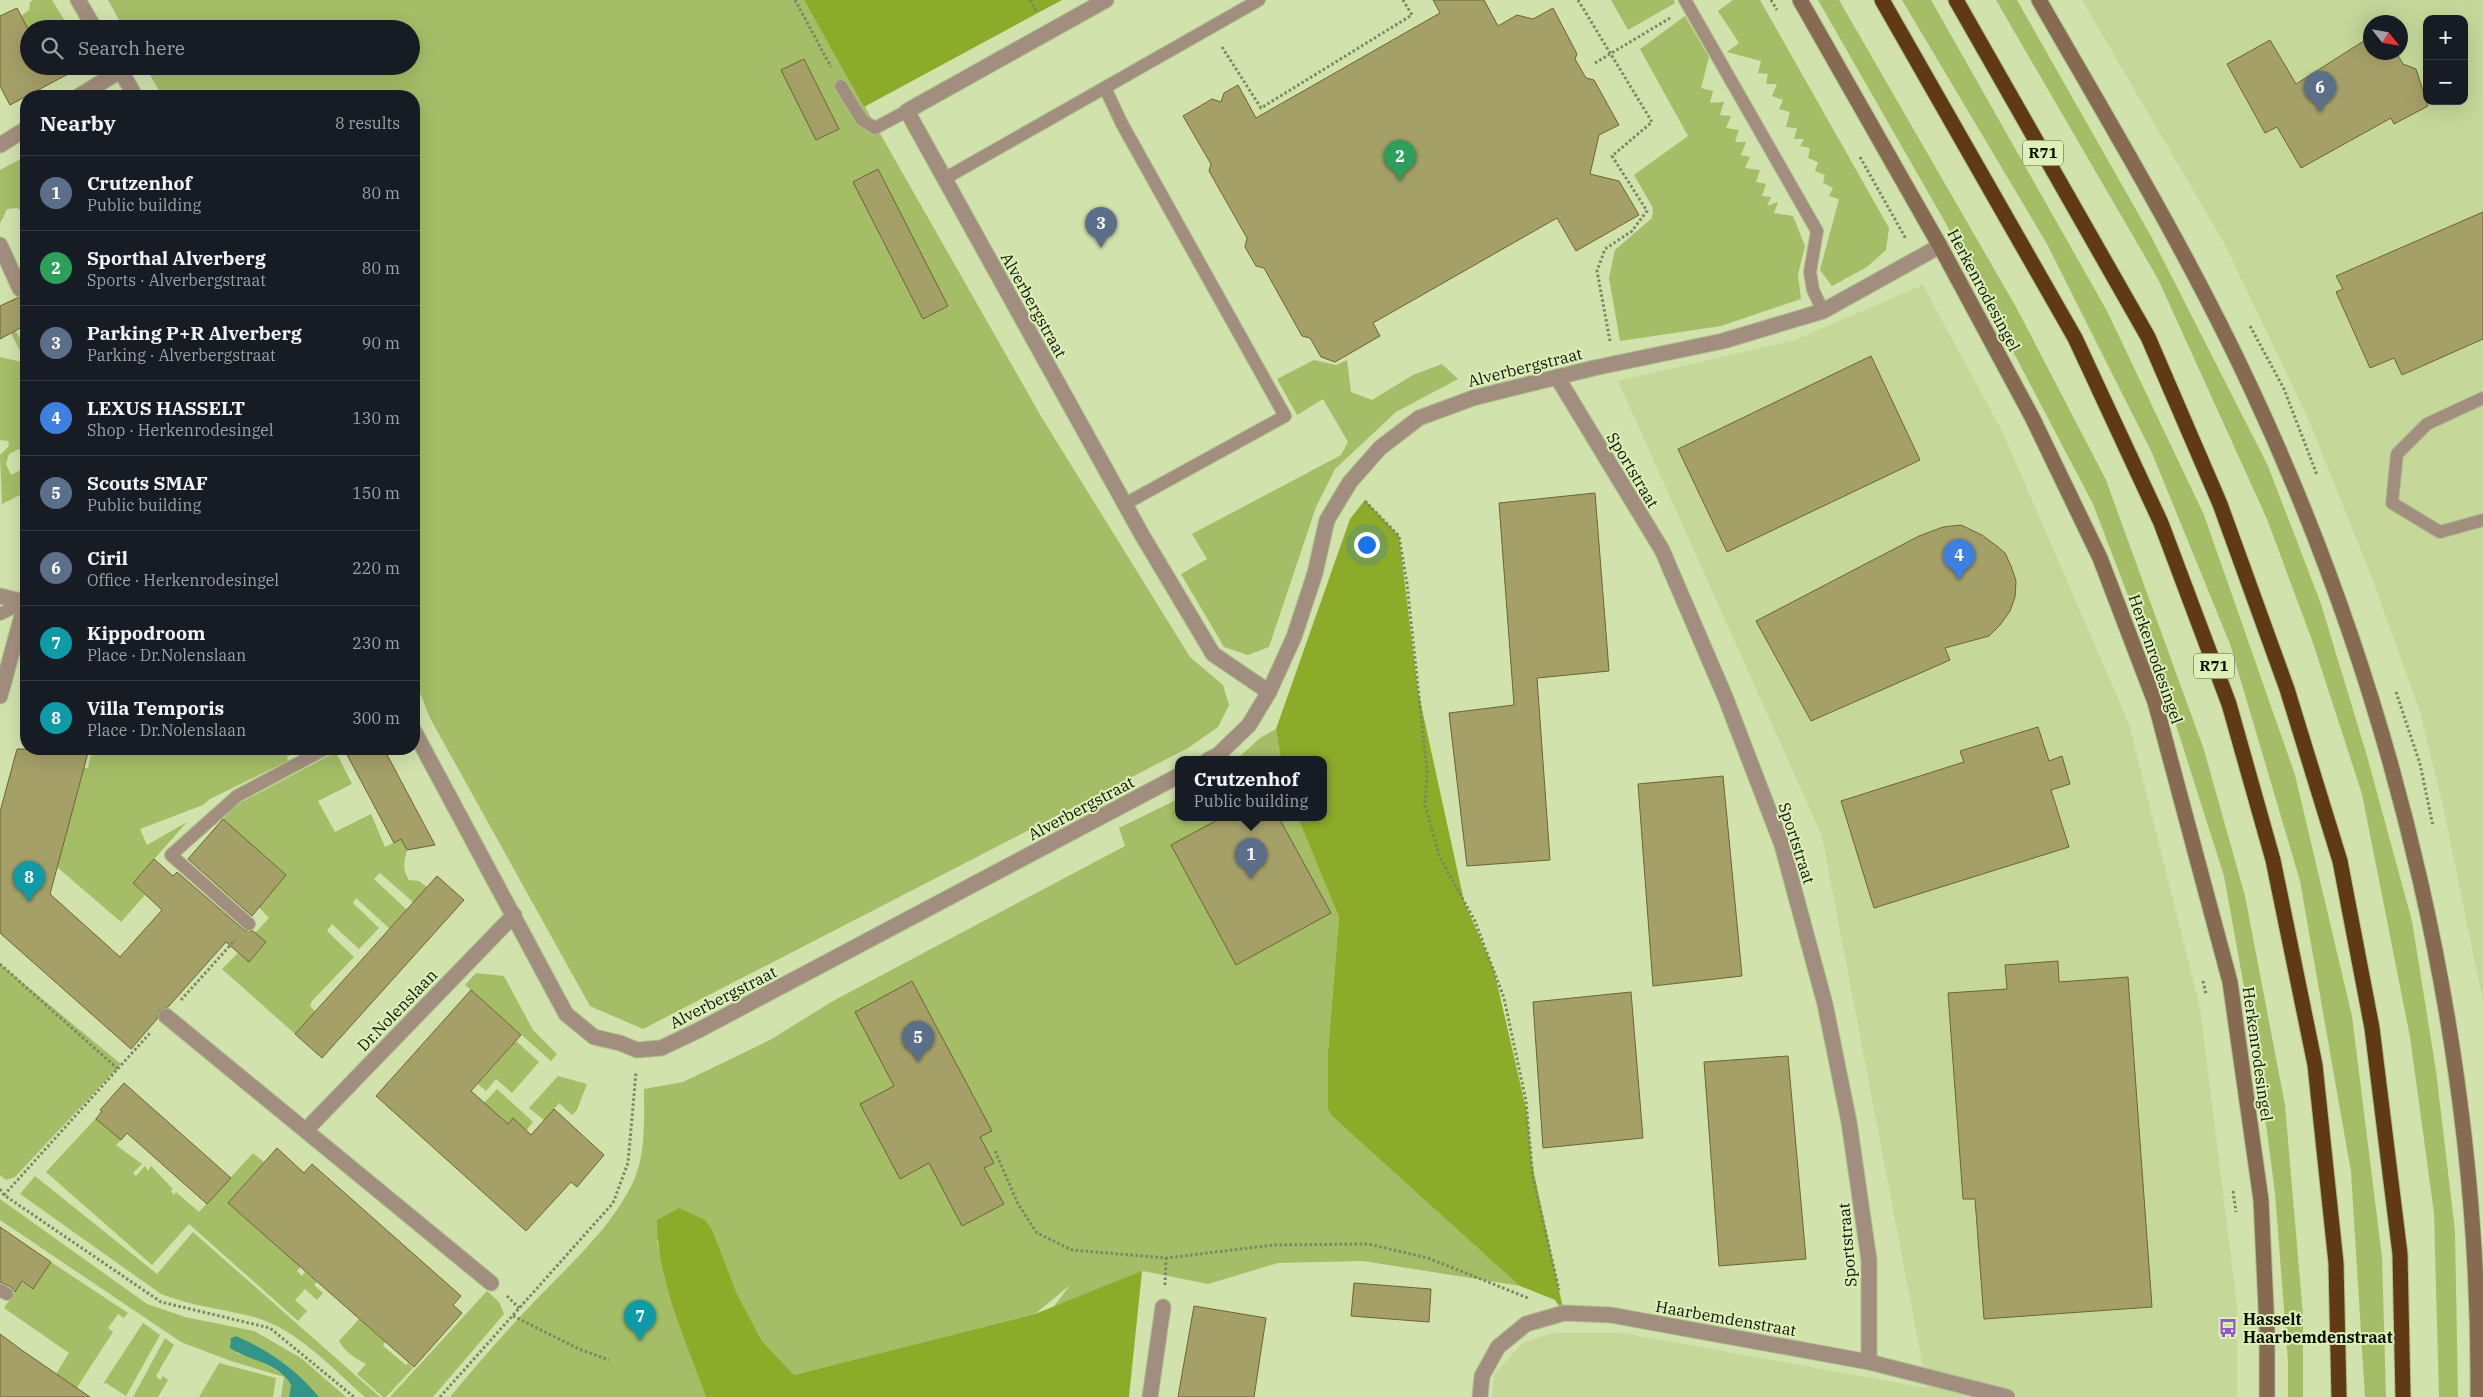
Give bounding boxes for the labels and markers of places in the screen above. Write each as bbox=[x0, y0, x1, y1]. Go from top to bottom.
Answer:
pin: 6 bbox=[2304, 71, 2336, 112]
pin: 2 bbox=[1384, 140, 1416, 181]
pin: 3 bbox=[1085, 207, 1117, 248]
pin: 4 bbox=[1943, 539, 1975, 580]
pin: 1 bbox=[1235, 838, 1267, 879]
pin: 8 bbox=[13, 861, 45, 902]
pin: 5 bbox=[902, 1021, 934, 1062]
pin: 7 bbox=[624, 1300, 656, 1341]
place label: Hasselt Haarbemdenstraat bbox=[2243, 1309, 2393, 1347]
bus stop icon: Hasselt Haarbemdenstraat bbox=[2217, 1317, 2239, 1339]

